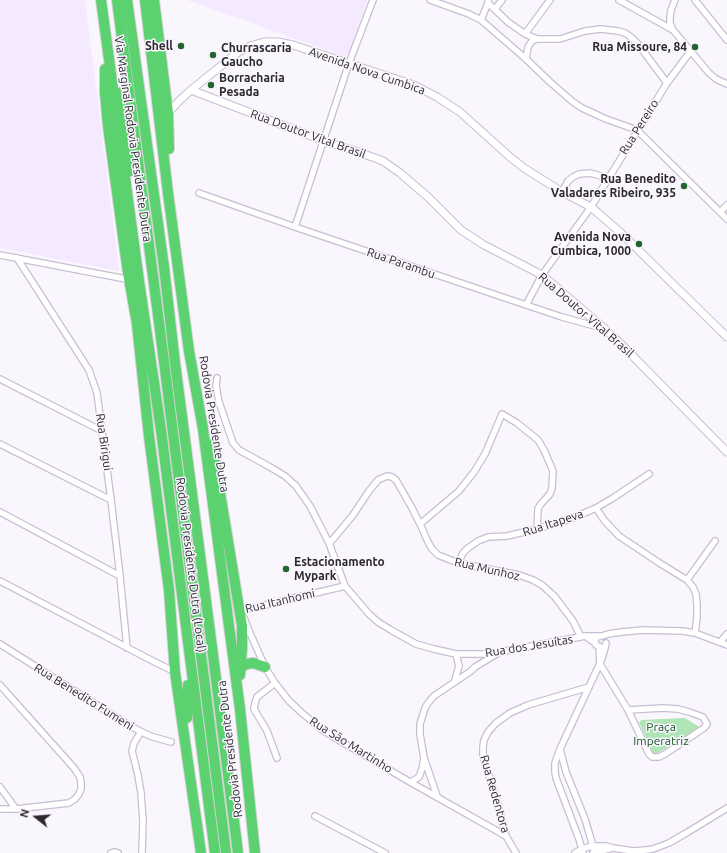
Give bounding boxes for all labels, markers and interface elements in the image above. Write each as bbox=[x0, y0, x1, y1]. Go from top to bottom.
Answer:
street label: Via Marginal Rodovia Presidente Dutra bbox=[111, 35, 155, 243]
place label: Shell bbox=[145, 39, 173, 53]
place label: Rua Missoure, 84 bbox=[592, 40, 687, 54]
marker: Shell bbox=[176, 41, 186, 51]
place label: Churrascaria Gaucho bbox=[221, 41, 292, 69]
marker: Rua Missoure, 84 bbox=[690, 42, 700, 52]
street label: Avenida Nova Cumbica bbox=[307, 44, 427, 98]
marker: Churrascaria Gaucho bbox=[208, 50, 218, 60]
place label: Borracharia Pesada bbox=[219, 71, 285, 99]
marker: Borracharia Pesada bbox=[206, 80, 216, 90]
street label: Rua Pereiro bbox=[616, 97, 662, 157]
street label: Rua Doutor Vital Brasil bbox=[248, 106, 368, 162]
place label: Rua Benedito Valadares Ribeiro, 935 bbox=[551, 172, 676, 200]
marker: Rua Benedito Valadares Ribeiro, 935 bbox=[679, 181, 689, 191]
place label: Avenida Nova Cumbica, 1000 bbox=[551, 230, 631, 258]
marker: Avenida Nova Cumbica, 1000 bbox=[634, 239, 644, 249]
street label: Rua Parambu bbox=[365, 245, 437, 281]
street label: Rua Doutor Vital Brasil bbox=[535, 270, 637, 360]
street label: Rodovia Presidente Dutra bbox=[196, 355, 232, 493]
street label: Rua Birigui bbox=[93, 412, 115, 472]
street label: Rodovia Presidente Dutra (Local) bbox=[173, 477, 209, 653]
street label: Rua Itapeva bbox=[521, 506, 585, 540]
street label: Rua Munhoz bbox=[453, 554, 521, 584]
place label: Estacionamento Mypark bbox=[294, 555, 385, 583]
marker: Estacionamento Mypark bbox=[281, 564, 291, 574]
street label: Rua Itanhomi bbox=[244, 586, 316, 616]
street label: Rua dos Jesuítas bbox=[484, 632, 574, 660]
street label: Rua Benedito Fumeni bbox=[31, 660, 137, 734]
street label: Rodovia Presidente Dutra bbox=[214, 680, 246, 818]
street label: Rua São Martinho bbox=[307, 714, 395, 776]
park label: Praça Imperatriz bbox=[633, 720, 689, 748]
street label: Rua Redentora bbox=[477, 753, 513, 835]
north arrow bbox=[16, 797, 56, 837]
text: N bbox=[18, 808, 31, 819]

